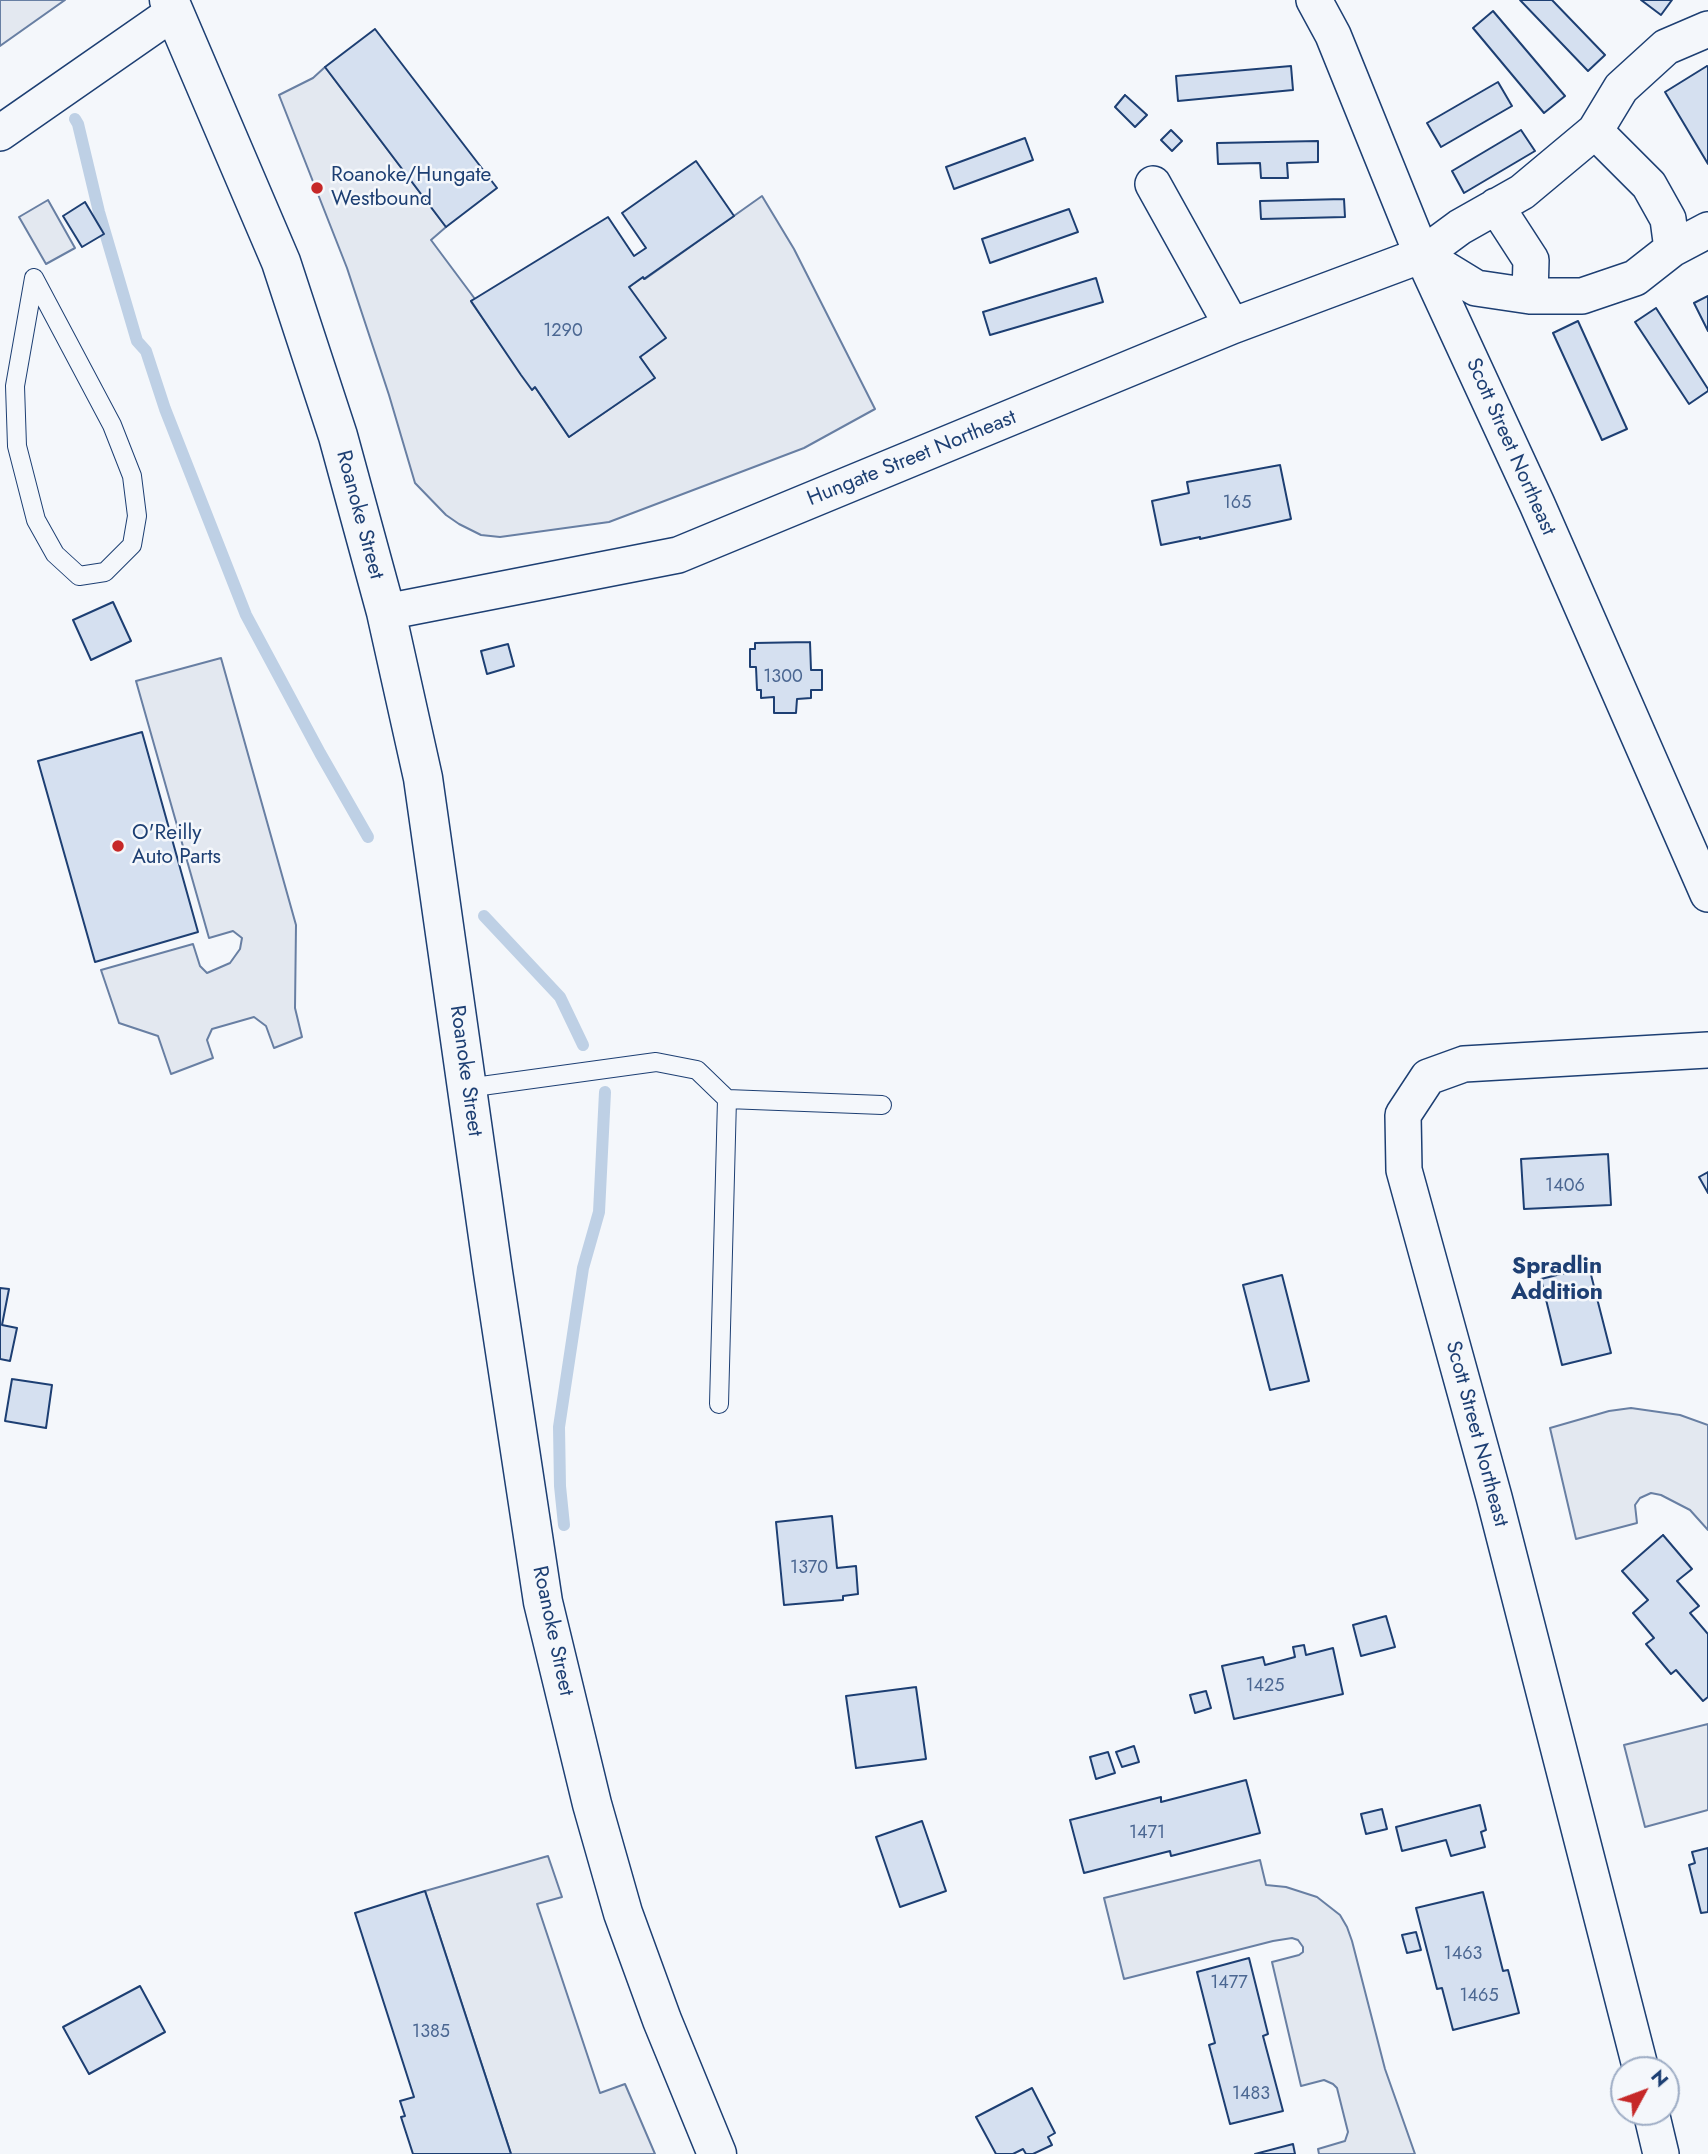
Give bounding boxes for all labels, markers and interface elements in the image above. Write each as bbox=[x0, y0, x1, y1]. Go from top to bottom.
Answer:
place label: Roanoke/Hungate Westbound bbox=[331, 163, 491, 213]
marker: Roanoke/Hungate Westbound bbox=[309, 180, 325, 196]
house number: 1290 bbox=[543, 321, 583, 343]
street label: Scott Street Northeast bbox=[1460, 355, 1560, 539]
street label: Hungate Street Northeast bbox=[804, 406, 1020, 512]
street label: Roanoke Street bbox=[330, 448, 388, 582]
house number: 165 bbox=[1223, 493, 1251, 515]
house number: 1300 bbox=[763, 667, 803, 689]
place label: O'Reilly Auto Parts bbox=[132, 821, 221, 871]
marker: O'Reilly Auto Parts bbox=[110, 838, 126, 854]
street label: Roanoke Street bbox=[443, 1004, 487, 1138]
house number: 1406 bbox=[1545, 1176, 1585, 1198]
district label: Spradlin Addition bbox=[1511, 1253, 1603, 1307]
street label: Scott Street Northeast bbox=[1439, 1338, 1513, 1530]
house number: 1370 bbox=[790, 1558, 828, 1580]
street label: Roanoke Street bbox=[526, 1564, 578, 1698]
house number: 1425 bbox=[1246, 1676, 1284, 1698]
house number: 1471 bbox=[1129, 1823, 1165, 1845]
house number: 1463 bbox=[1444, 1944, 1482, 1966]
house number: 1477 bbox=[1210, 1973, 1248, 1995]
house number: 1465 bbox=[1459, 1986, 1499, 2008]
house number: 1385 bbox=[412, 2022, 450, 2044]
north arrow bbox=[1610, 2056, 1680, 2126]
text: N bbox=[1645, 2064, 1675, 2093]
house number: 1483 bbox=[1232, 2084, 1270, 2106]

